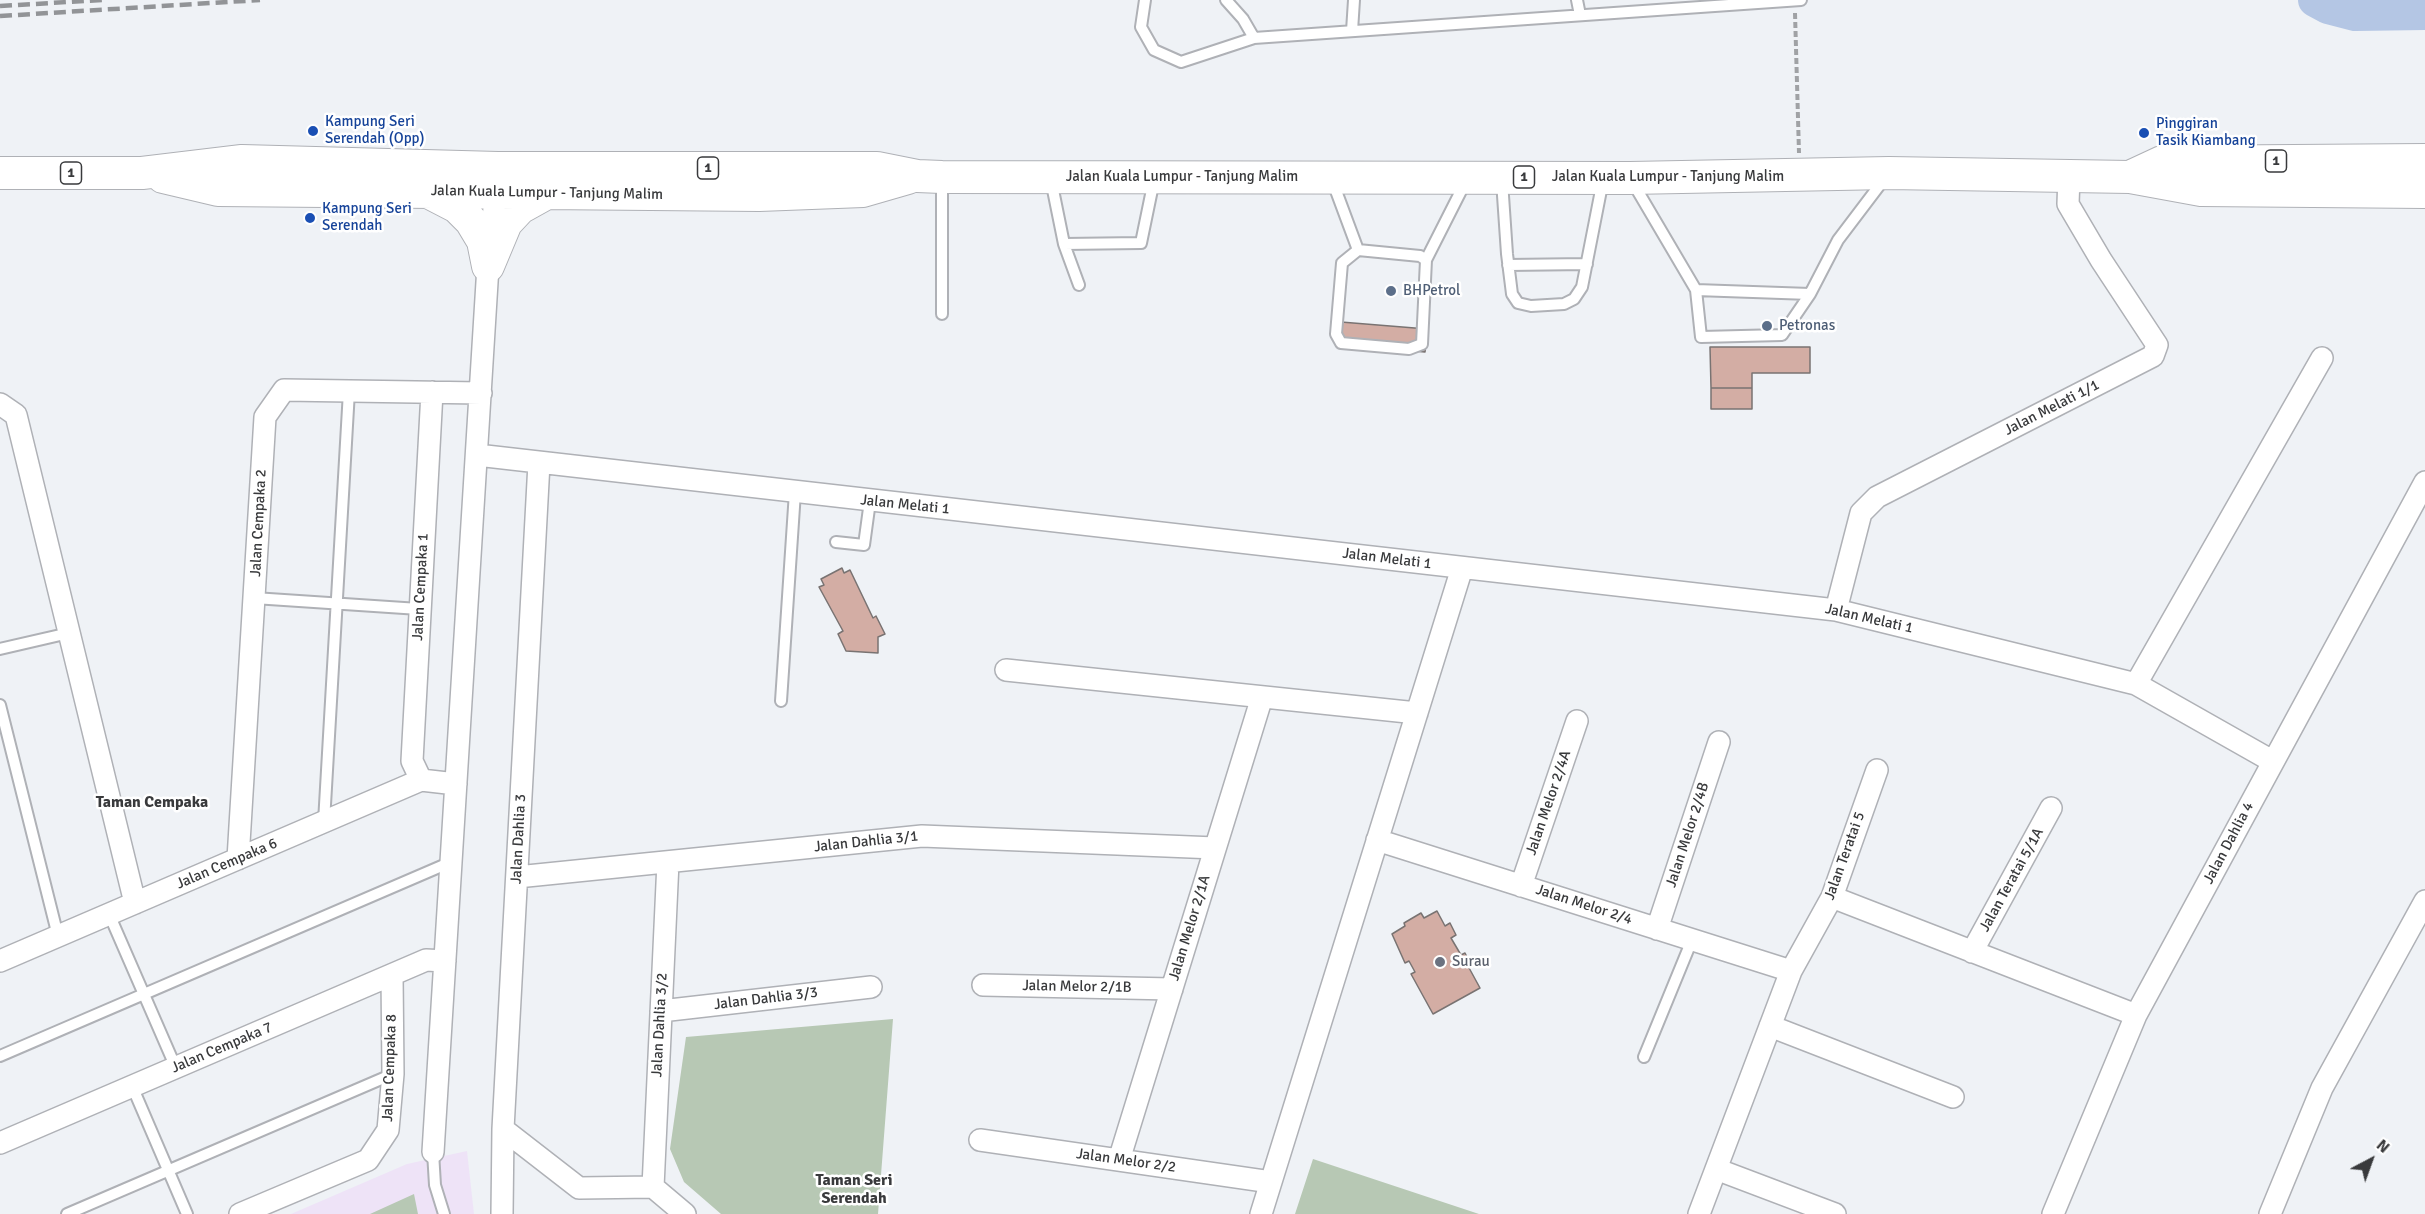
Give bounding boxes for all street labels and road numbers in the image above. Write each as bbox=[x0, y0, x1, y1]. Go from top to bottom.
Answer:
road number: 1 bbox=[2266, 150, 2286, 172]
road number: 1 bbox=[698, 157, 718, 179]
road number: 1 bbox=[60, 162, 82, 184]
road number: 1 bbox=[1514, 166, 1534, 188]
street label: Jalan Kuala Lumpur - Tanjung Malim bbox=[1066, 168, 1298, 186]
street label: Jalan Kuala Lumpur - Tanjung Malim bbox=[1552, 168, 1784, 186]
street label: Jalan Kuala Lumpur - Tanjung Malim bbox=[431, 182, 663, 204]
street label: Jalan Melati 1/1 bbox=[2001, 376, 2103, 440]
street label: Jalan Cempaka 2 bbox=[247, 469, 271, 577]
street label: Jalan Melati 1 bbox=[859, 491, 951, 519]
street label: Jalan Cempaka 1 bbox=[409, 533, 433, 641]
street label: Jalan Melati 1 bbox=[1341, 545, 1433, 573]
street label: Jalan Melati 1 bbox=[1823, 600, 1915, 638]
street label: Jalan Melor 2/4A bbox=[1523, 748, 1575, 858]
street label: Jalan Melor 2/4B bbox=[1663, 780, 1713, 890]
street label: Jalan Dahlia 3 bbox=[508, 793, 530, 885]
street label: Jalan Dahlia 4 bbox=[2200, 799, 2258, 887]
street label: Jalan Teratai 5 bbox=[1821, 810, 1869, 902]
street label: Jalan Teratai 5/1A bbox=[1976, 825, 2048, 935]
street label: Jalan Dahlia 3/1 bbox=[813, 828, 919, 856]
street label: Jalan Cempaka 6 bbox=[174, 835, 280, 893]
street label: Jalan Melor 2/1A bbox=[1165, 873, 1215, 983]
street label: Jalan Melor 2/4 bbox=[1533, 881, 1635, 929]
street label: Jalan Dahlia 3/2 bbox=[648, 972, 672, 1078]
street label: Jalan Melor 2/1B bbox=[1022, 977, 1132, 997]
street label: Jalan Dahlia 3/3 bbox=[713, 984, 819, 1014]
street label: Jalan Cempaka 8 bbox=[379, 1014, 401, 1122]
street label: Jalan Cempaka 7 bbox=[169, 1019, 275, 1077]
street label: Jalan Melor 2/2 bbox=[1075, 1145, 1177, 1177]

